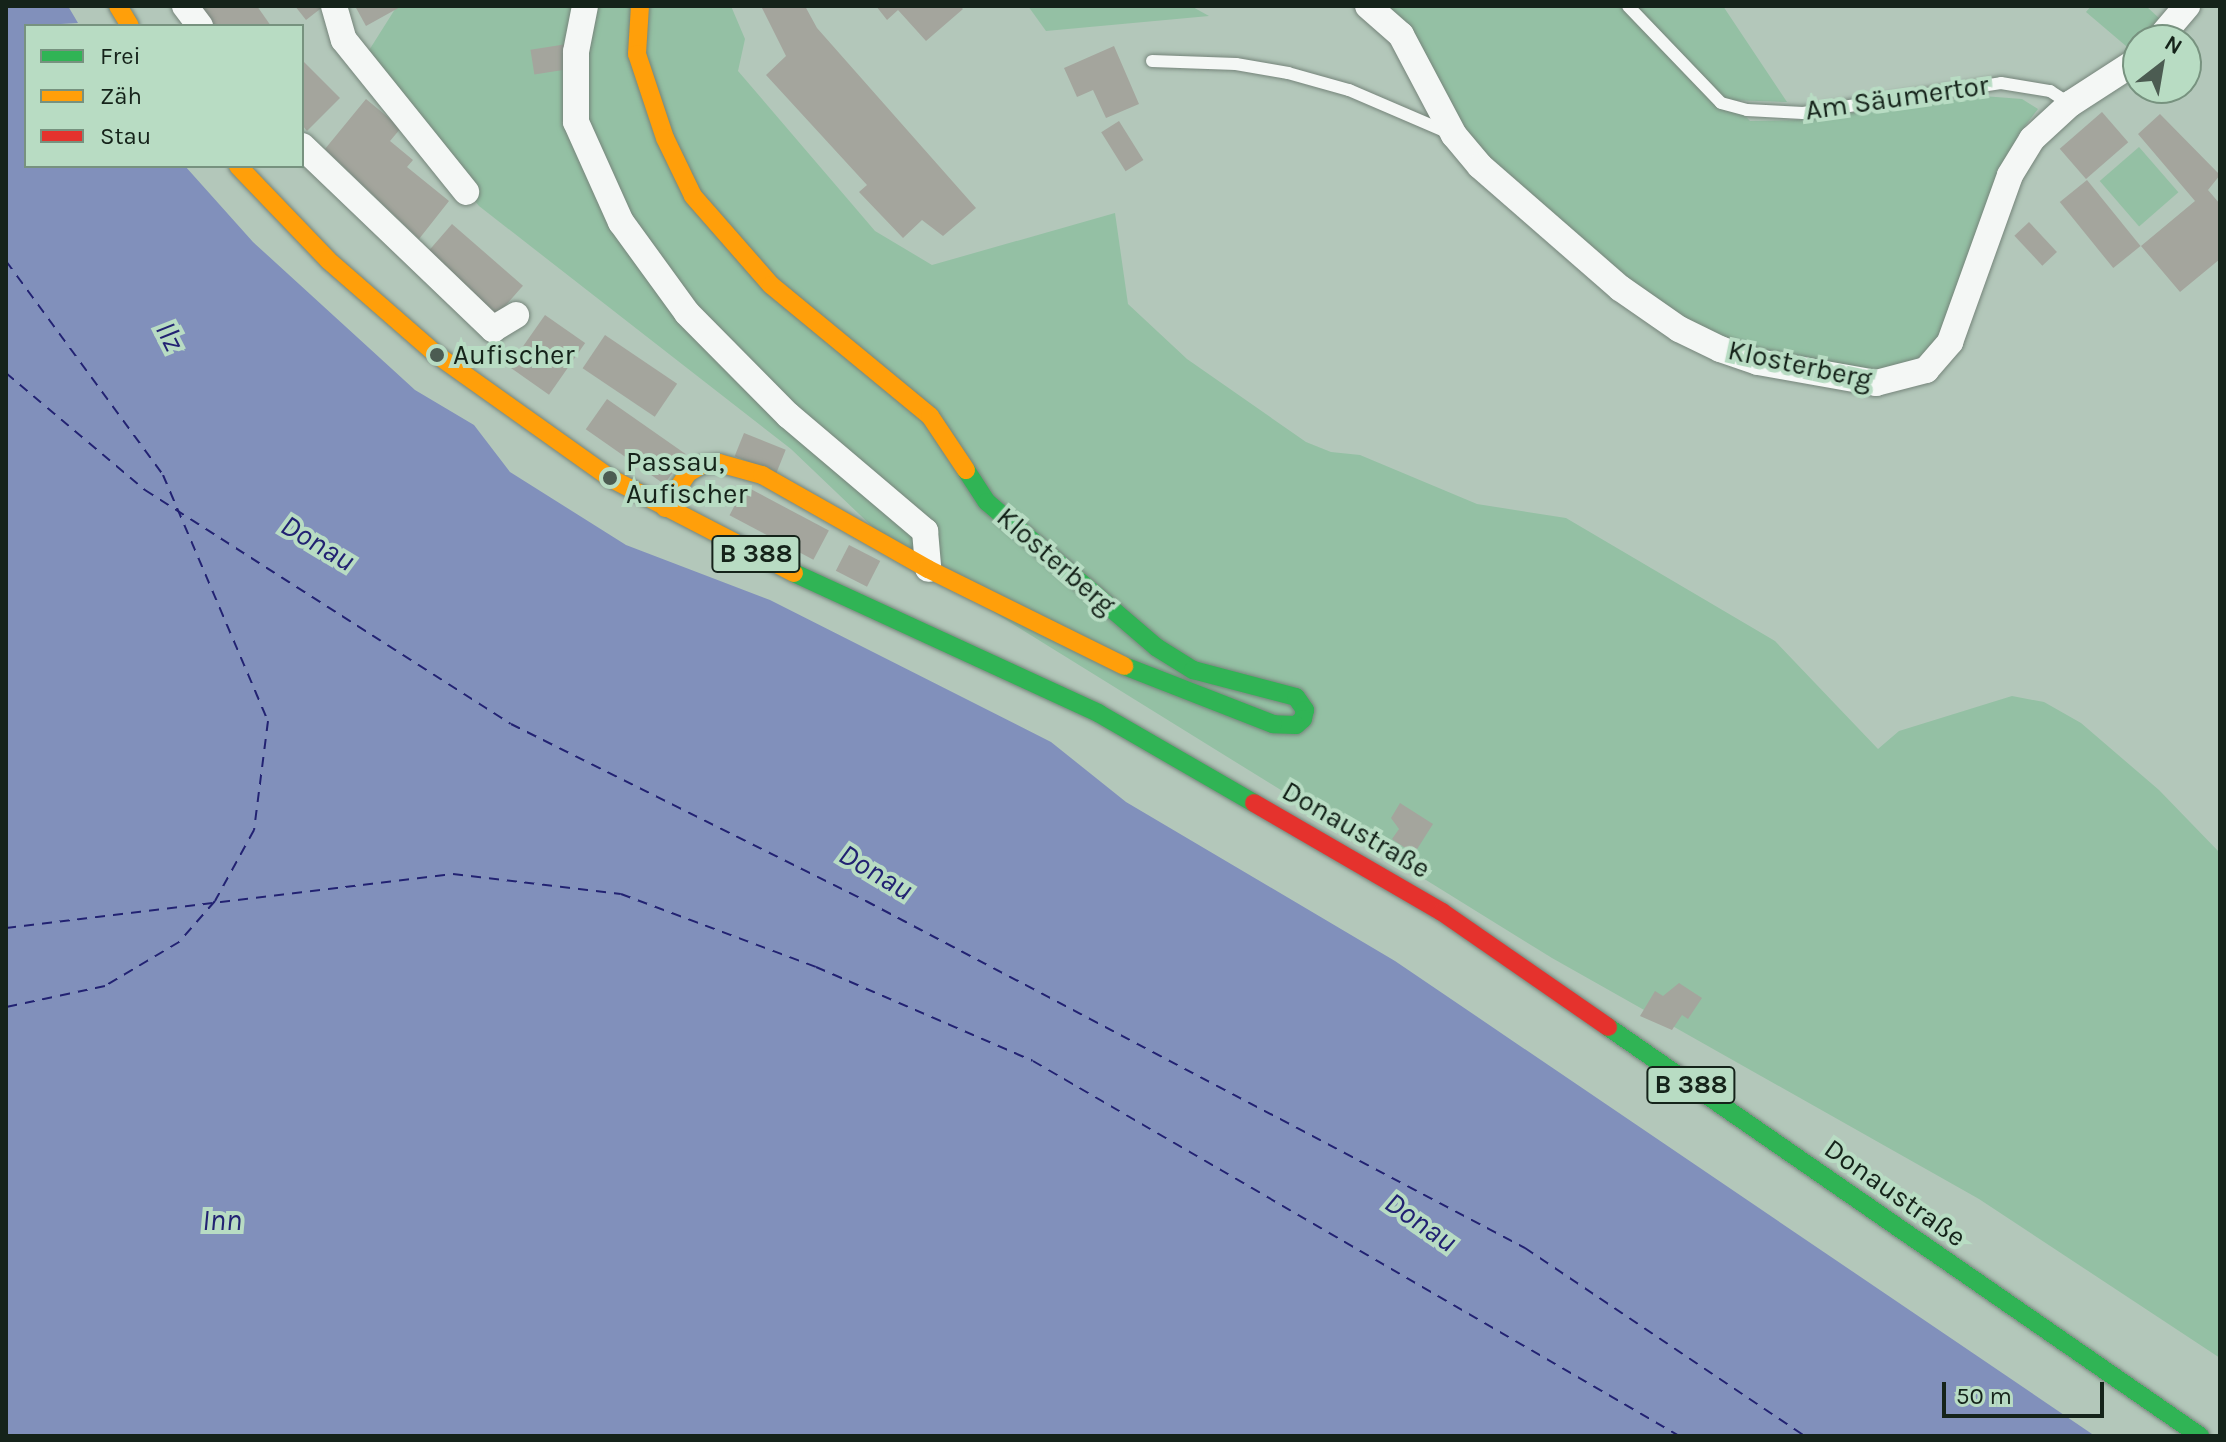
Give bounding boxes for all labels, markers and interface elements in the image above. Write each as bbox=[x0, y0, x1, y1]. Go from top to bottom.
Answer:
legend bbox=[24, 24, 304, 168]
north arrow bbox=[2122, 24, 2202, 104]
text: N bbox=[2160, 30, 2187, 60]
text: Frei bbox=[100, 42, 141, 70]
street label: Am Säumertor bbox=[1803, 68, 1991, 128]
text: Zäh bbox=[100, 82, 142, 110]
text: Stau bbox=[100, 122, 151, 150]
water label: Ilz bbox=[148, 315, 192, 357]
street label: Klosterberg bbox=[1725, 333, 1875, 397]
place label: Aufischer bbox=[453, 338, 575, 372]
marker: Aufischer bbox=[428, 346, 446, 364]
place label: Passau, Aufischer bbox=[626, 445, 748, 511]
marker: Passau, Aufischer bbox=[601, 469, 619, 487]
street label: Klosterberg bbox=[990, 500, 1122, 622]
water label: Donau bbox=[274, 507, 362, 579]
road number: B 388 bbox=[710, 532, 802, 576]
street label: Donaustraße bbox=[1276, 774, 1436, 886]
water label: Donau bbox=[832, 836, 920, 908]
road number: B 388 bbox=[1645, 1063, 1737, 1107]
street label: Donaustraße bbox=[1818, 1132, 1972, 1254]
water label: Donau bbox=[1378, 1184, 1464, 1260]
water label: Inn bbox=[202, 1202, 242, 1238]
scale bar bbox=[1946, 1366, 2108, 1416]
text: 50 m bbox=[1956, 1382, 2012, 1410]

